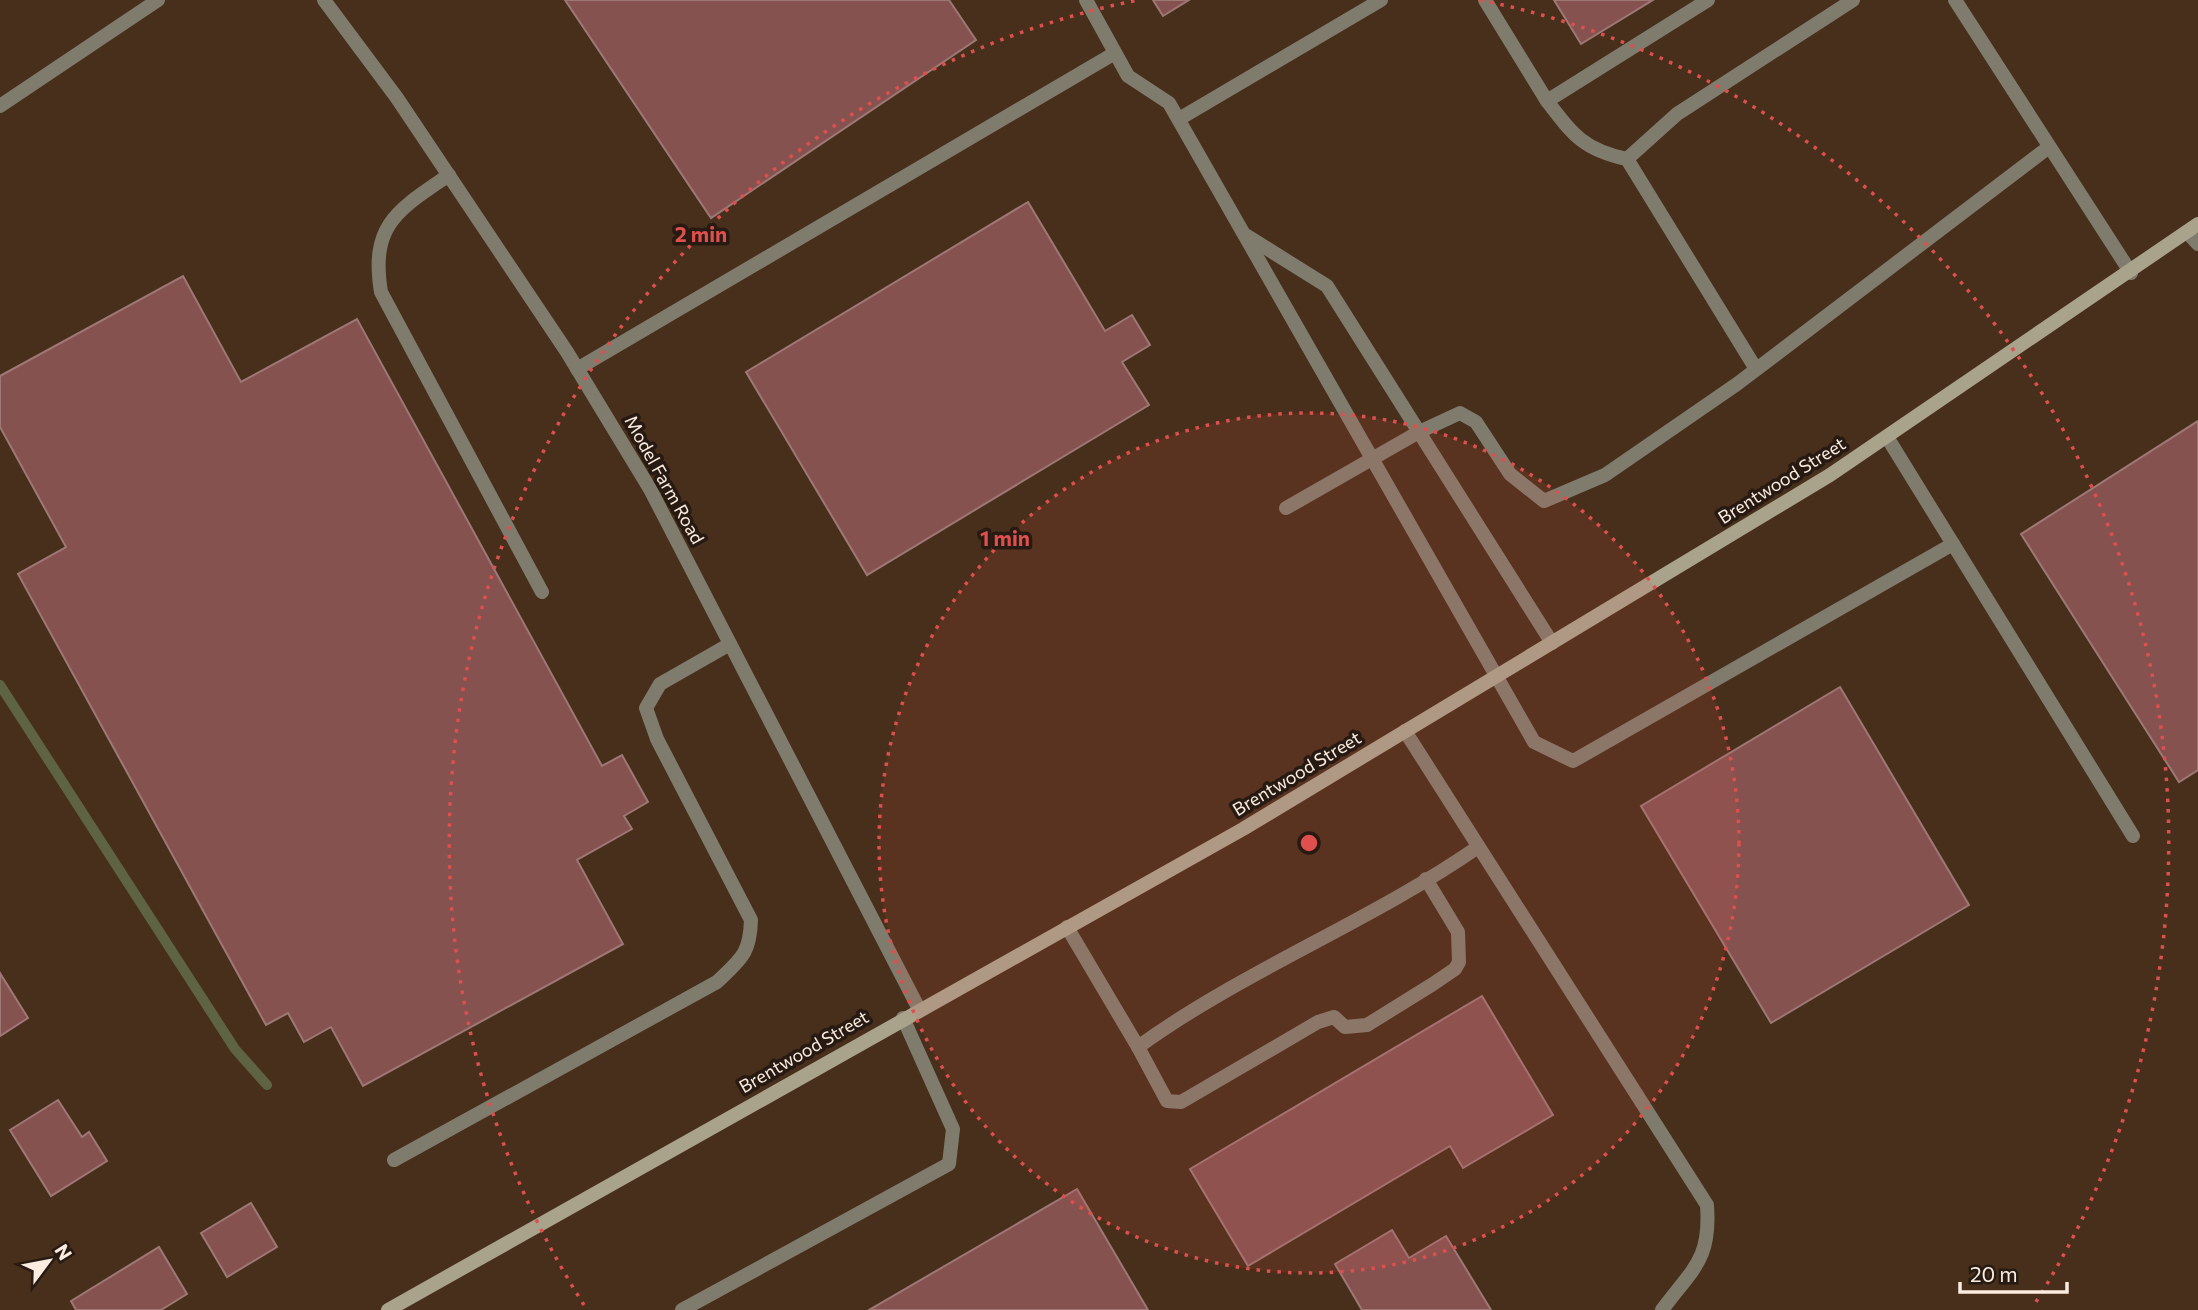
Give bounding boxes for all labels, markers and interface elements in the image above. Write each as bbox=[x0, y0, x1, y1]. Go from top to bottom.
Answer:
text: 2 min bbox=[675, 221, 727, 246]
street label: Model Farm Road bbox=[620, 411, 709, 548]
street label: Brentwood Street bbox=[1714, 432, 1849, 528]
text: 1 min bbox=[980, 525, 1030, 550]
street label: Brentwood Street bbox=[1228, 726, 1365, 820]
centre of rings bbox=[1297, 831, 1321, 855]
street label: Brentwood Street bbox=[735, 1005, 872, 1097]
north arrow bbox=[14, 1226, 84, 1296]
text: N bbox=[50, 1240, 77, 1264]
scale bar bbox=[1960, 1250, 2067, 1294]
text: 20 m bbox=[1970, 1261, 2018, 1286]

